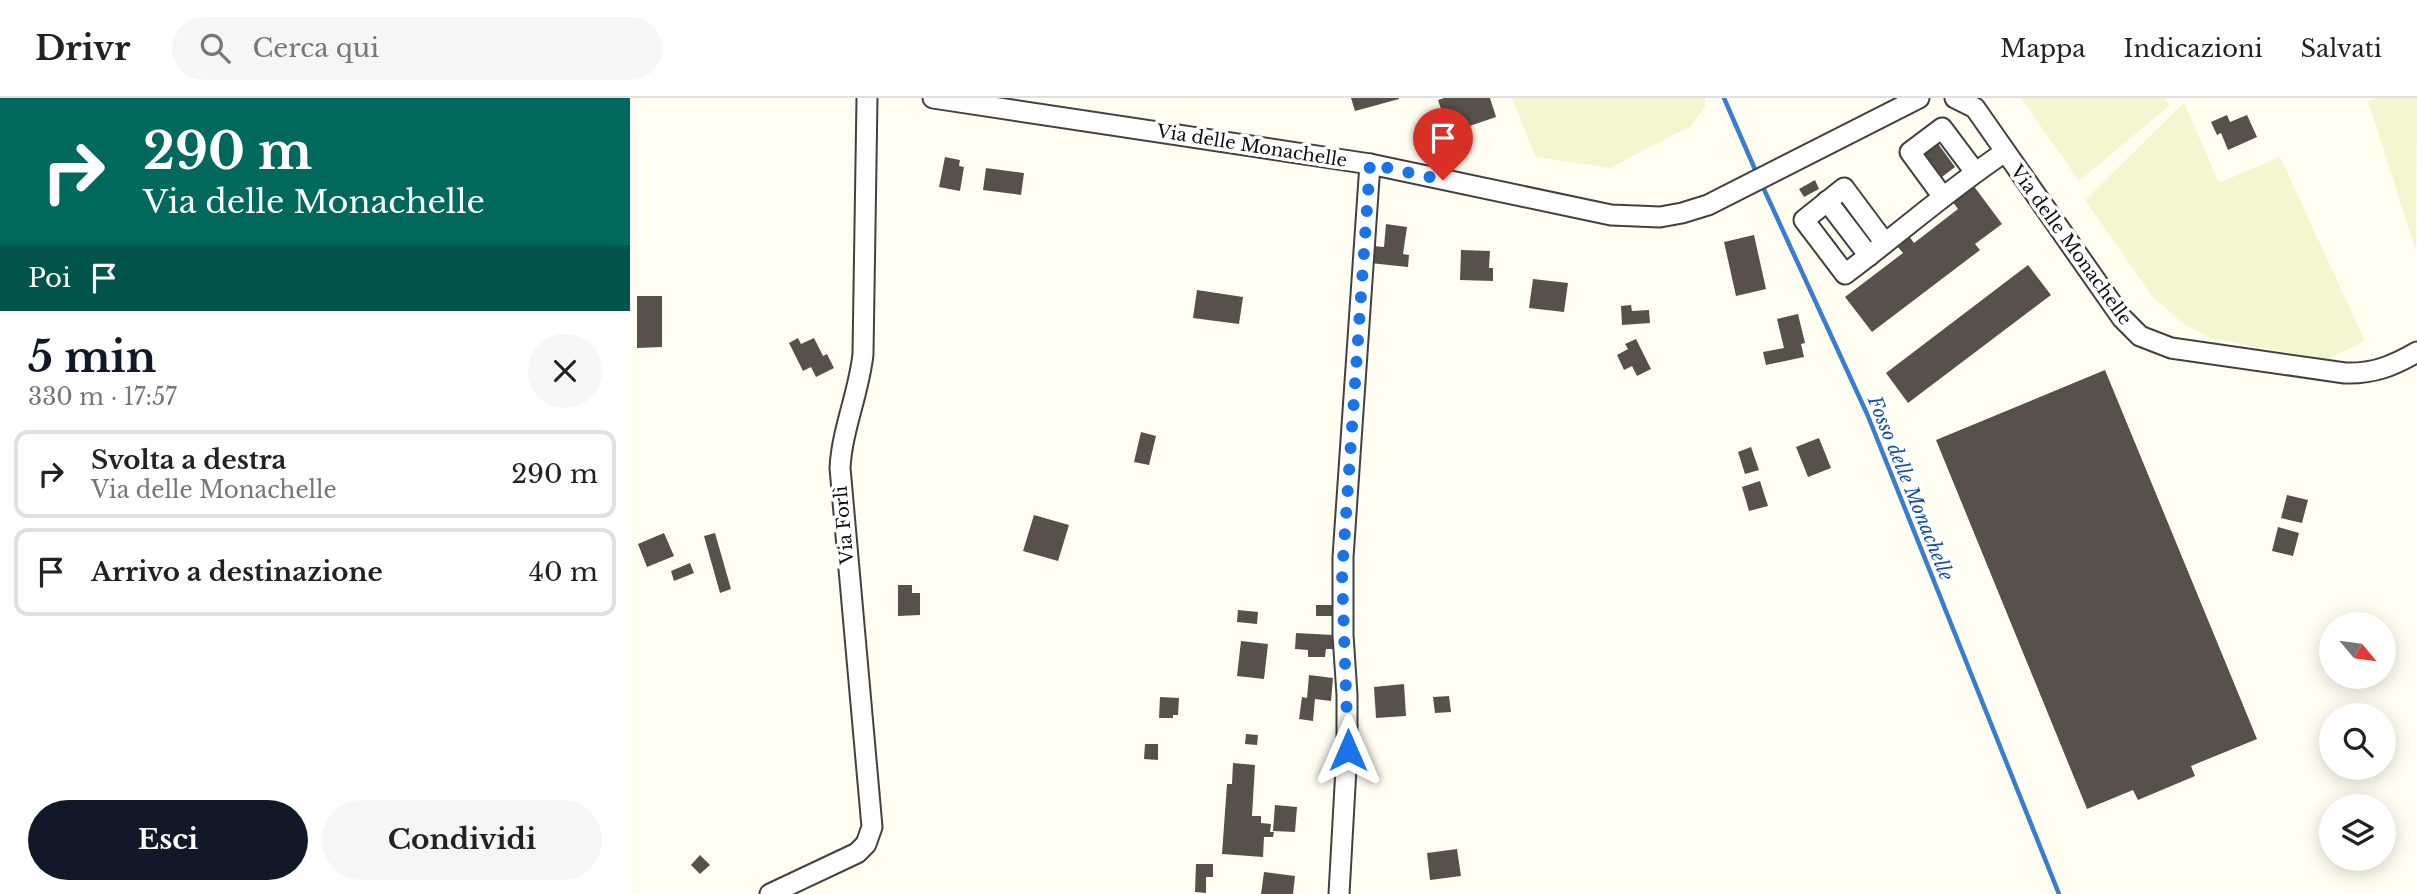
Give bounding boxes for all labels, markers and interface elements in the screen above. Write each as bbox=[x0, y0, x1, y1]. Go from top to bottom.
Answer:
search box bbox=[172, 17, 662, 80]
text: Drivr bbox=[35, 28, 130, 69]
icon: search bbox=[196, 29, 234, 67]
text: Cerca qui bbox=[252, 32, 379, 64]
text: Mappa bbox=[2000, 34, 2086, 63]
text: Indicazioni bbox=[2124, 34, 2263, 63]
text: Salvati bbox=[2301, 34, 2382, 63]
pin bbox=[1413, 108, 1473, 180]
icon: arrive bbox=[1424, 119, 1462, 157]
street label: Via delle Monachelle bbox=[1154, 120, 1349, 172]
text: 290 m bbox=[143, 121, 312, 182]
icon: right bbox=[28, 126, 119, 217]
street label: Via delle Monachelle bbox=[2005, 160, 2136, 329]
text: Via delle Monachelle bbox=[143, 182, 485, 222]
icon: arrive bbox=[85, 259, 123, 297]
text: Poi bbox=[28, 262, 71, 294]
text: 5 min bbox=[28, 331, 156, 383]
button: close bbox=[528, 334, 602, 408]
text: 330 m · 17:57 bbox=[28, 383, 177, 411]
water label: Fosso delle Monachelle bbox=[1863, 392, 1958, 584]
text: Svolta a destra bbox=[91, 444, 287, 476]
icon: right bbox=[32, 455, 70, 493]
text: 290 m bbox=[511, 458, 598, 490]
text: Via delle Monachelle bbox=[91, 476, 337, 504]
street label: Via Forlì bbox=[830, 485, 858, 566]
icon: arrive bbox=[32, 553, 70, 591]
text: Arrivo a destinazione bbox=[91, 556, 383, 588]
text: 40 m bbox=[529, 556, 598, 588]
north arrow bbox=[2319, 612, 2396, 690]
map controls bbox=[2319, 612, 2396, 871]
button: search bbox=[2319, 703, 2396, 780]
position arrow bbox=[1311, 713, 1385, 787]
button: layers bbox=[2319, 794, 2396, 871]
button: Esci bbox=[28, 800, 308, 880]
button: Condividi bbox=[322, 800, 602, 880]

